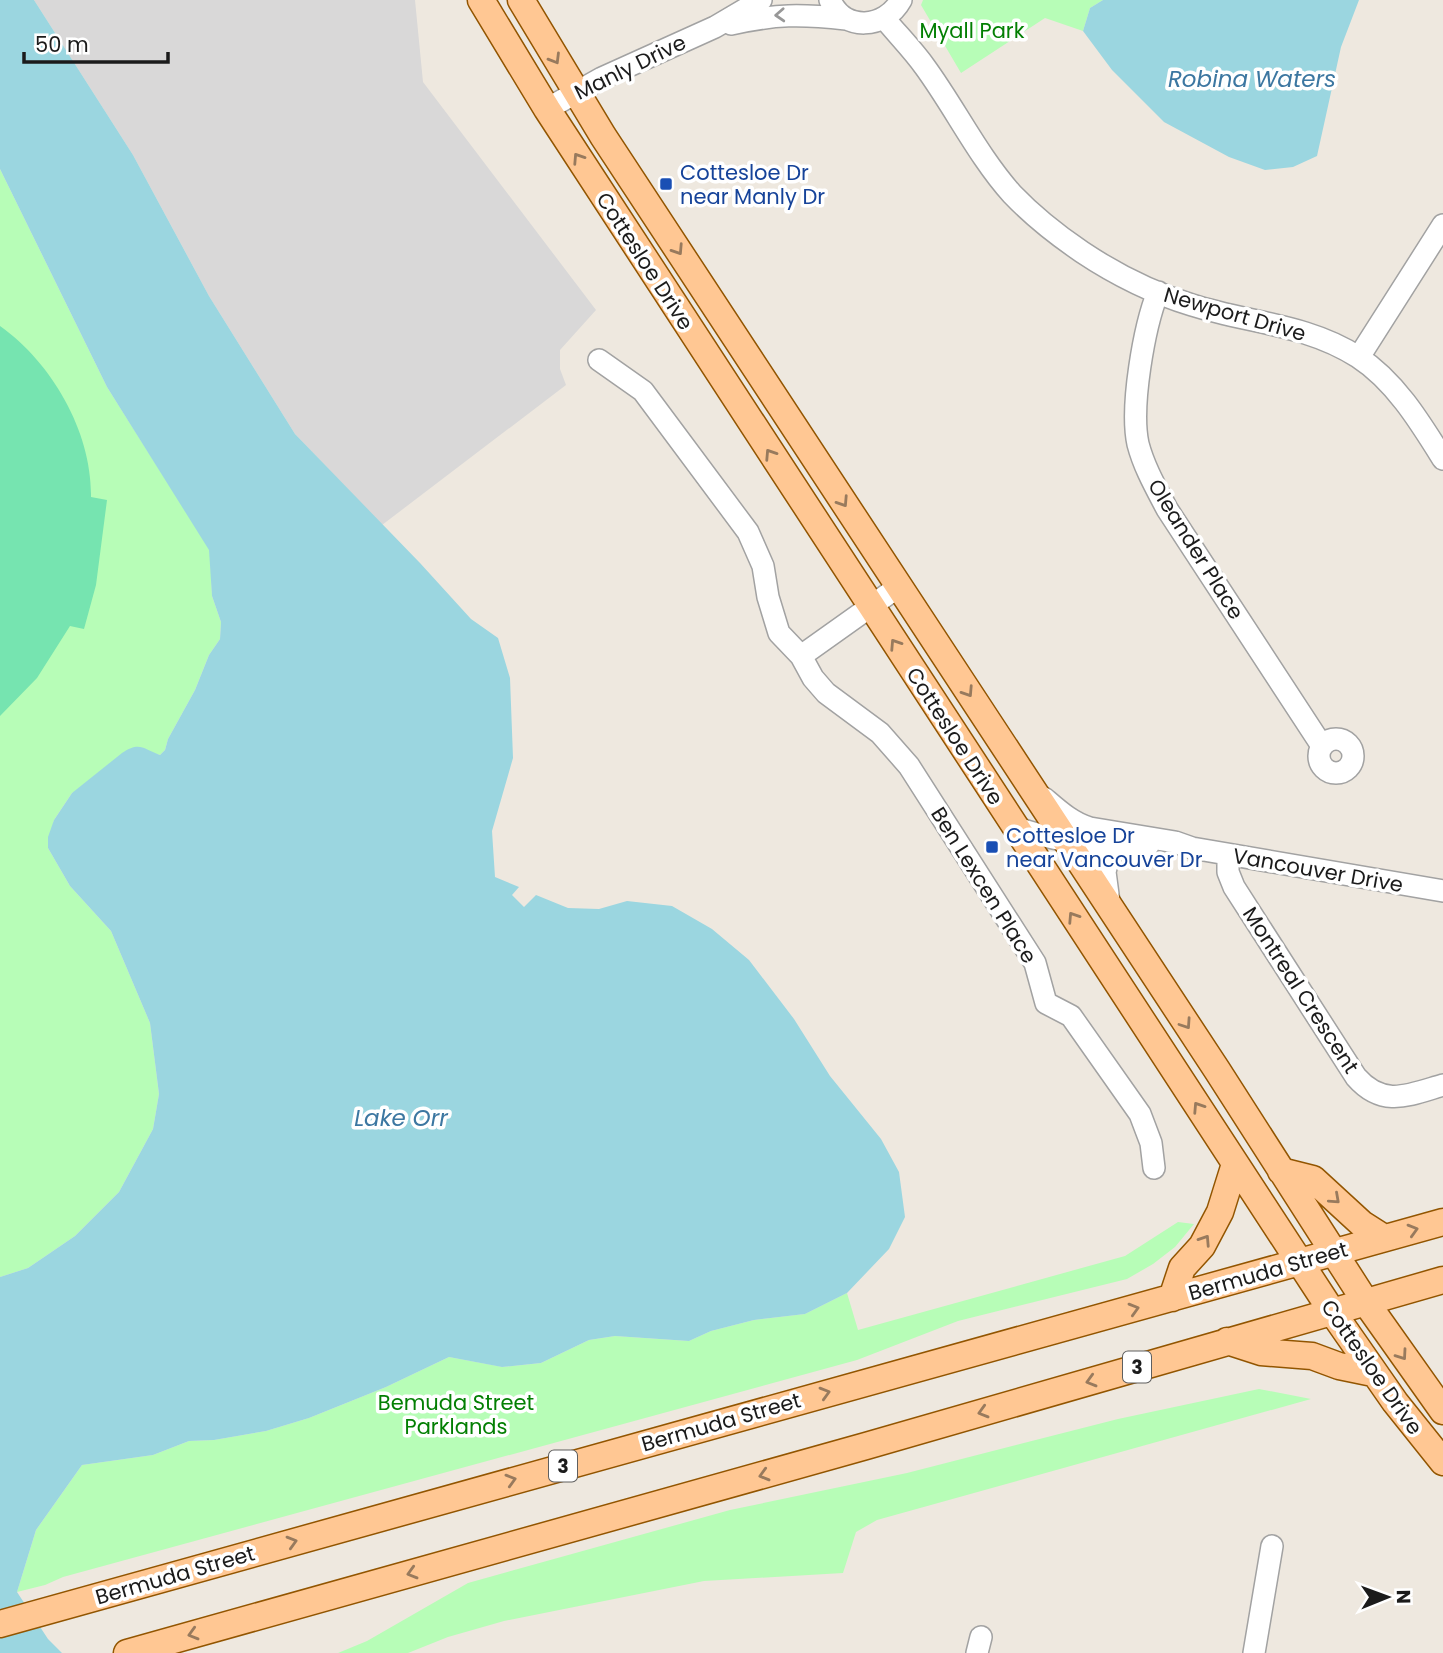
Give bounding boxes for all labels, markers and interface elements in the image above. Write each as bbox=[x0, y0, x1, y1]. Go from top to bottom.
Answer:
one-way arrow bbox=[775, 7, 786, 22]
park label: Myall Park bbox=[919, 16, 1025, 45]
scale bar bbox=[24, 21, 168, 65]
street label: Manly Drive bbox=[569, 27, 691, 107]
text: 50 m bbox=[35, 30, 89, 59]
one-way arrow bbox=[547, 51, 560, 64]
water label: Robina Waters bbox=[1168, 63, 1336, 95]
one-way arrow bbox=[574, 152, 587, 165]
place label: Cottesloe Dr near Manly Dr bbox=[680, 158, 825, 211]
marker: Cottesloe Dr near Manly Dr bbox=[658, 176, 674, 192]
street label: Cottesloe Drive bbox=[590, 187, 700, 335]
one-way arrow bbox=[670, 242, 682, 255]
street label: Newport Drive bbox=[1161, 280, 1309, 348]
one-way arrow bbox=[766, 448, 779, 461]
street label: Oleander Place bbox=[1141, 473, 1251, 625]
one-way arrow bbox=[834, 494, 847, 507]
one-way arrow bbox=[891, 639, 903, 652]
street label: Cottesloe Drive bbox=[900, 662, 1010, 810]
one-way arrow bbox=[960, 684, 973, 697]
street label: Ben Lexcen Place bbox=[924, 801, 1044, 969]
place label: Cottesloe Dr near Vancouver Dr bbox=[1006, 821, 1203, 874]
marker: Cottesloe Dr near Vancouver Dr bbox=[984, 839, 1000, 855]
street label: Vancouver Drive bbox=[1231, 841, 1405, 899]
street label: Montreal Crescent bbox=[1236, 901, 1366, 1079]
one-way arrow bbox=[1068, 911, 1081, 924]
one-way arrow bbox=[1178, 1016, 1191, 1029]
one-way arrow bbox=[1193, 1101, 1206, 1114]
water label: Lake Orr bbox=[354, 1102, 449, 1134]
one-way arrow bbox=[1327, 1191, 1340, 1203]
one-way arrow bbox=[1407, 1224, 1419, 1238]
street label: Bermuda Street bbox=[1185, 1234, 1351, 1308]
one-way arrow bbox=[1196, 1235, 1209, 1248]
street label: Cottesloe Drive bbox=[1315, 1294, 1429, 1440]
one-way arrow bbox=[1128, 1303, 1140, 1317]
one-way arrow bbox=[1394, 1347, 1406, 1360]
road number: 3 bbox=[1123, 1352, 1151, 1382]
one-way arrow bbox=[1085, 1372, 1097, 1387]
street label: Bermuda Street bbox=[638, 1385, 804, 1459]
one-way arrow bbox=[819, 1387, 831, 1401]
park label: Bemuda Street Parklands bbox=[378, 1388, 534, 1441]
one-way arrow bbox=[977, 1404, 989, 1419]
road number: 3 bbox=[549, 1450, 577, 1482]
one-way arrow bbox=[758, 1466, 770, 1481]
one-way arrow bbox=[505, 1474, 517, 1489]
one-way arrow bbox=[286, 1536, 298, 1550]
street label: Bermuda Street bbox=[92, 1538, 258, 1612]
north arrow bbox=[1352, 1562, 1422, 1632]
one-way arrow bbox=[406, 1565, 418, 1579]
text: N bbox=[1390, 1589, 1417, 1604]
one-way arrow bbox=[187, 1626, 199, 1641]

